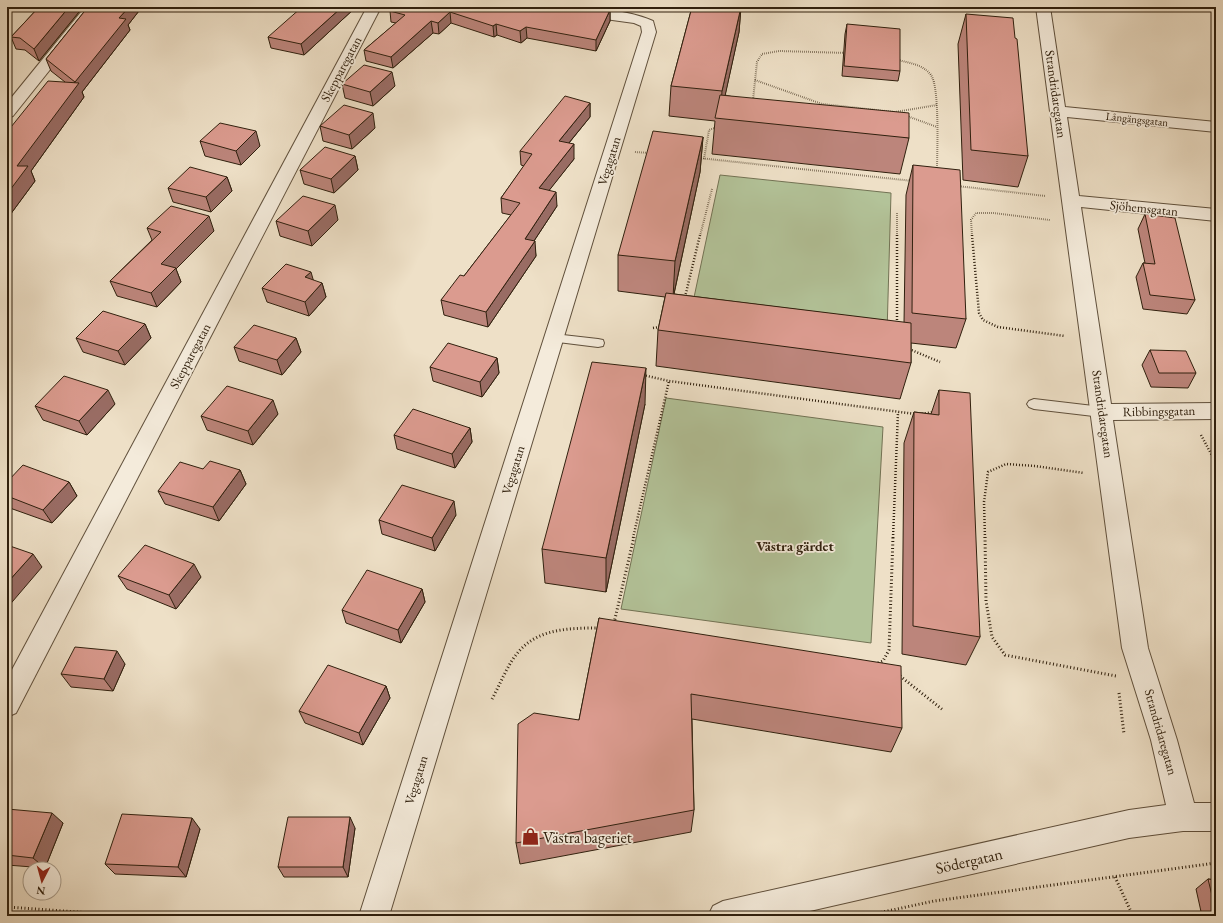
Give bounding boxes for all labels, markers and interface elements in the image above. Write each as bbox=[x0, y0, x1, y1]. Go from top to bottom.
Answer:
street label: Skepparegatan bbox=[317, 33, 365, 105]
street label: Strandridaregatan bbox=[1041, 49, 1071, 139]
street label: Långängsgatan bbox=[1105, 109, 1169, 129]
street label: Vegagatan bbox=[594, 134, 625, 188]
street label: Sjöhemsgatan bbox=[1109, 196, 1179, 220]
street label: Skepparegatan bbox=[166, 320, 214, 392]
street label: Strandridaregatan bbox=[1088, 369, 1118, 459]
street label: Ribbingsgatan bbox=[1122, 402, 1196, 420]
street label: Vegagatan bbox=[498, 443, 529, 497]
district label: Västra gärdet bbox=[756, 537, 834, 555]
street label: Strandridaregatan bbox=[1141, 687, 1181, 777]
street label: Vegagatan bbox=[401, 753, 432, 807]
shop icon: Västra bageriet bbox=[520, 827, 540, 847]
place label: Västra bageriet bbox=[543, 827, 632, 848]
street label: Södergatan bbox=[933, 843, 1005, 879]
north arrow bbox=[22, 861, 62, 901]
text: N bbox=[36, 884, 46, 898]

